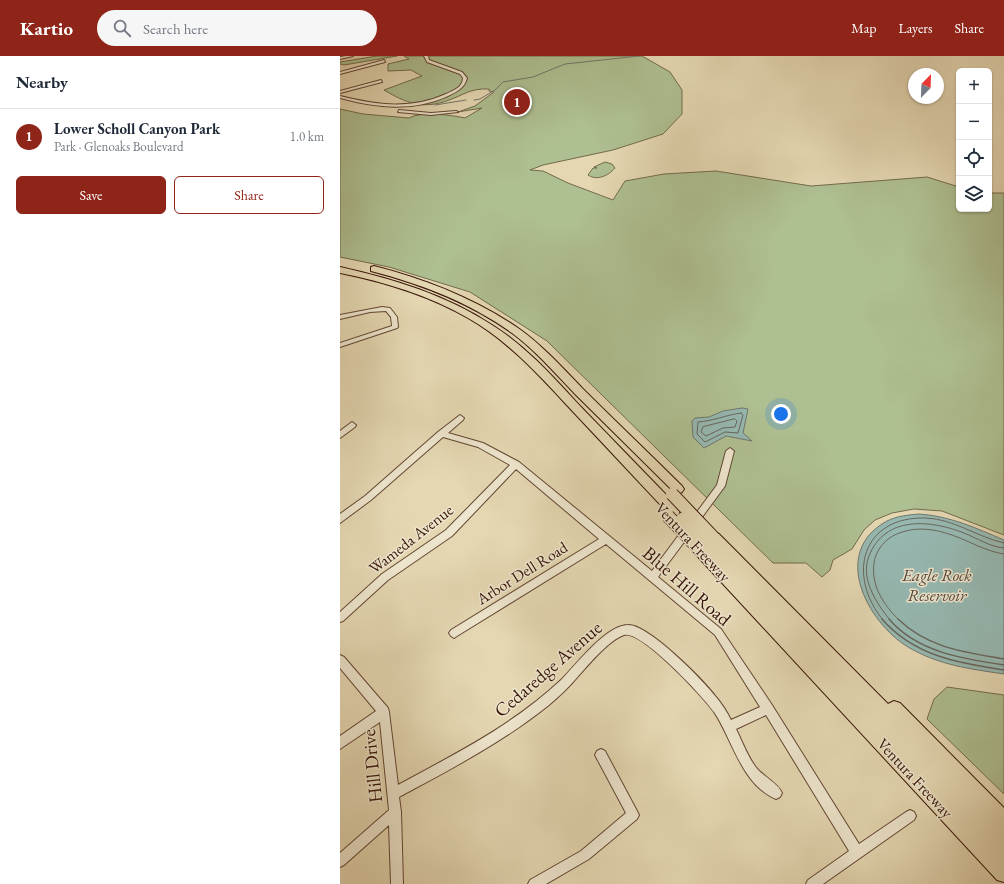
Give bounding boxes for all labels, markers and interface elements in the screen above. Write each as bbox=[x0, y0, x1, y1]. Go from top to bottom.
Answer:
search box bbox=[97, 10, 377, 46]
text: Kartio bbox=[20, 16, 73, 41]
icon: search bbox=[111, 17, 133, 39]
text: Search here bbox=[143, 19, 208, 38]
text: Map bbox=[851, 19, 876, 37]
text: Layers bbox=[898, 19, 933, 37]
text: Share bbox=[955, 19, 984, 37]
north arrow bbox=[908, 68, 944, 104]
map controls bbox=[956, 68, 992, 212]
button: + bbox=[956, 68, 992, 104]
text: Nearby bbox=[16, 71, 68, 93]
pin: 1 bbox=[504, 87, 530, 117]
button: − bbox=[956, 104, 992, 140]
text: Lower Scholl Canyon Park bbox=[54, 119, 220, 138]
text: 1 bbox=[26, 128, 32, 145]
text: 1.0 km bbox=[290, 128, 324, 145]
text: Park · Glenoaks Boulevard bbox=[54, 138, 183, 155]
button: locate bbox=[956, 140, 992, 176]
button: Save bbox=[16, 176, 166, 214]
button: Share bbox=[174, 176, 324, 214]
button: layers bbox=[956, 176, 992, 212]
your location bbox=[771, 404, 791, 424]
street label: Ventura Freeway bbox=[651, 498, 736, 587]
street label: Wameda Avenue bbox=[365, 499, 457, 579]
street label: Arbor Dell Road bbox=[472, 536, 572, 610]
street label: Blue Hill Road bbox=[637, 541, 737, 632]
water label: Eagle Rock Reservoir bbox=[901, 564, 972, 606]
street label: Cedaredge Avenue bbox=[489, 615, 607, 723]
street label: Hill Drive bbox=[356, 728, 388, 804]
street label: Ventura Freeway bbox=[873, 734, 958, 823]

